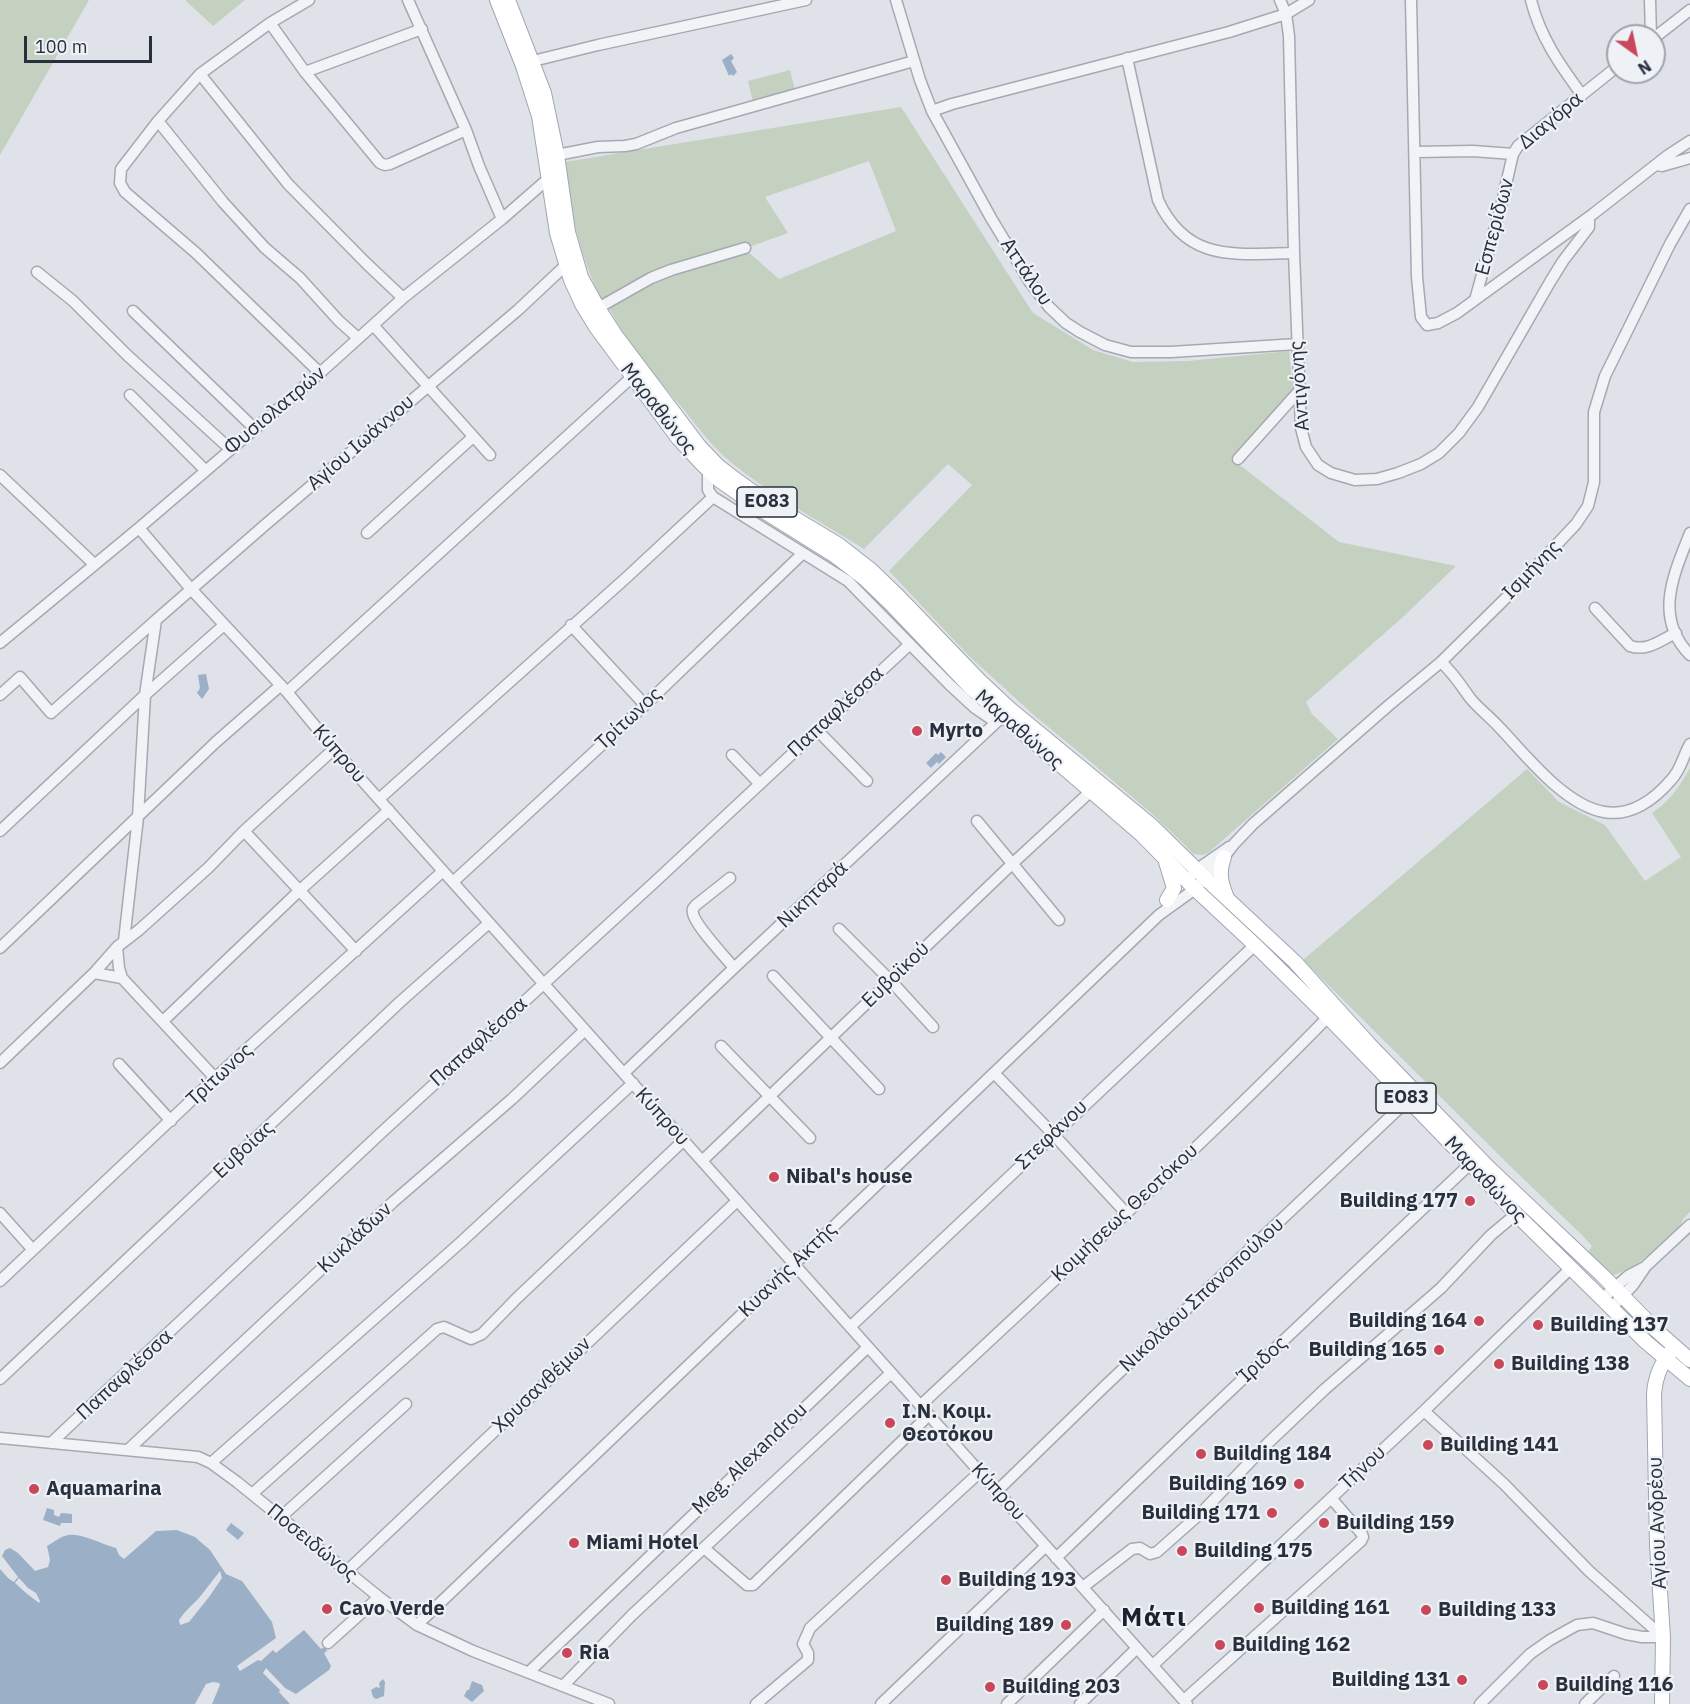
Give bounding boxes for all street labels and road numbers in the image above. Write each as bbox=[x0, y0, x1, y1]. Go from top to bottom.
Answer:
street label: Διαγόρα bbox=[1514, 87, 1588, 155]
street label: Εσπερίδων bbox=[1471, 176, 1519, 278]
street label: Αττάλου bbox=[995, 234, 1057, 310]
street label: Αντιγόνης bbox=[1285, 340, 1315, 432]
street label: Μαραθώνος bbox=[615, 358, 701, 460]
street label: Φυσιολατρών bbox=[219, 362, 331, 460]
street label: Αγίου Ιωάννου bbox=[303, 390, 419, 496]
road number: ΕΟ83 bbox=[737, 487, 797, 517]
street label: Ισμήνης bbox=[1498, 535, 1566, 605]
street label: Παπαφλέσσα bbox=[783, 661, 889, 763]
street label: Τρίτωνος bbox=[591, 682, 667, 756]
street label: Μαραθώνος bbox=[970, 685, 1068, 775]
street label: Κύπρου bbox=[307, 720, 371, 788]
street label: Νικηταρά bbox=[773, 856, 853, 934]
street label: Ευβοϊκού bbox=[857, 937, 935, 1013]
street label: Παπαφλέσσα bbox=[425, 992, 533, 1092]
street label: Τρίτωνος bbox=[182, 1038, 258, 1112]
street label: Κύπρου bbox=[630, 1083, 694, 1151]
road number: ΕΟ83 bbox=[1376, 1083, 1436, 1113]
street label: Στεφάνου bbox=[1011, 1095, 1093, 1175]
street label: Ευβοίας bbox=[209, 1116, 279, 1184]
street label: Μαραθώνος bbox=[1439, 1132, 1531, 1228]
street label: Κοιμήσεως Θεοτόκου bbox=[1047, 1139, 1203, 1287]
street label: Κυκλάδων bbox=[313, 1198, 397, 1278]
street label: Νικολάου Σπανοπούλου bbox=[1115, 1213, 1289, 1377]
street label: Κυανής Ακτής bbox=[734, 1217, 842, 1323]
street label: Παπαφλέσσα bbox=[72, 1324, 178, 1426]
street label: Ίριδος bbox=[1234, 1331, 1292, 1389]
street label: Χρυσανθέμων bbox=[488, 1332, 596, 1438]
street label: Meg. Alexandrou bbox=[687, 1398, 813, 1520]
street label: Τήνου bbox=[1335, 1441, 1391, 1495]
street label: Αγίου Ανδρέου bbox=[1644, 1456, 1672, 1590]
street label: Κύπρου bbox=[966, 1458, 1030, 1526]
street label: Ποσειδώνος bbox=[262, 1499, 362, 1587]

